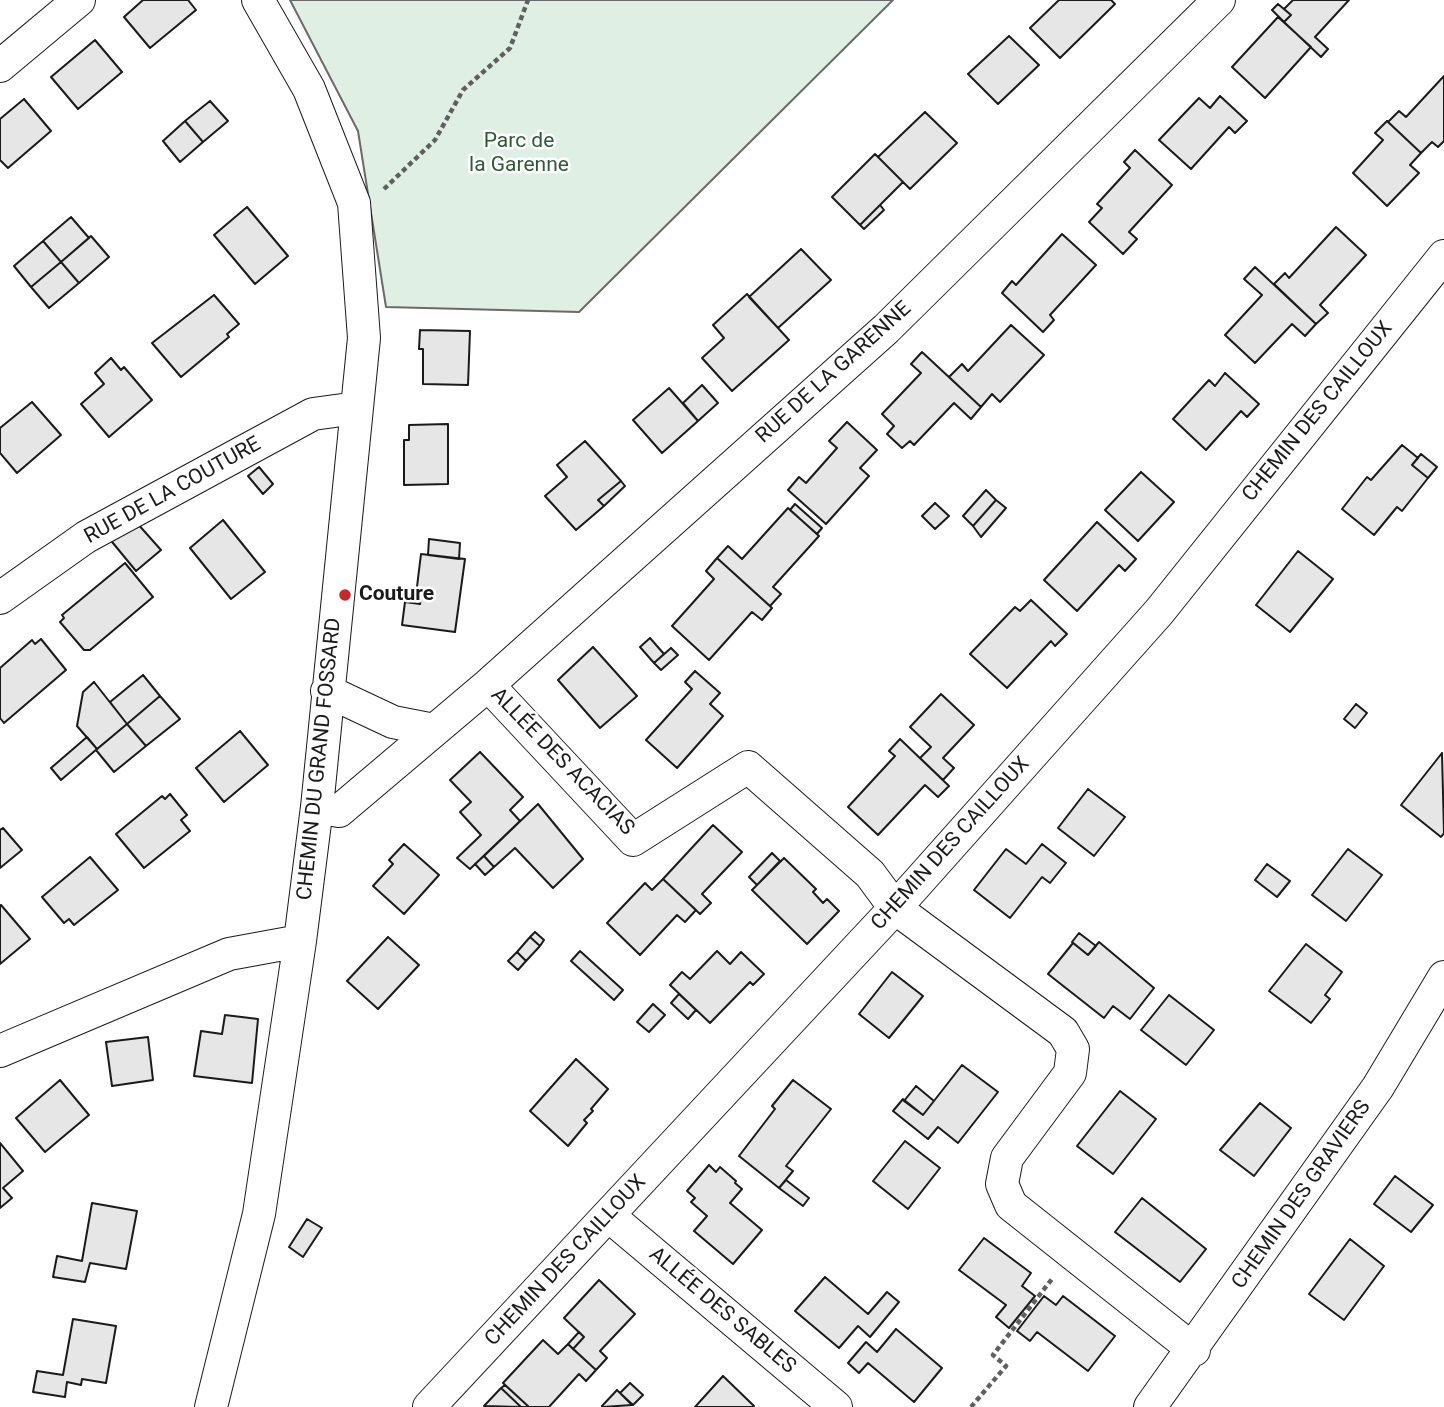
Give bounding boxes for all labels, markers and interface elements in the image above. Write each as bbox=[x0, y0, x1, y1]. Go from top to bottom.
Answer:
park label: Parc de la Garenne bbox=[469, 129, 569, 179]
street label: RUE DE LA GARENNE bbox=[751, 297, 917, 449]
street label: CHEMIN DES CAILLOUX bbox=[1238, 317, 1398, 507]
street label: RUE DE LA COUTURE bbox=[80, 432, 266, 550]
place label: Couture bbox=[359, 582, 434, 608]
marker: Couture bbox=[337, 587, 353, 603]
street label: CHEMIN DU GRAND FOSSARD bbox=[293, 617, 347, 901]
street label: ALLÉE DES ACACIAS bbox=[485, 683, 639, 841]
street label: CHEMIN DES CAILLOUX bbox=[867, 752, 1035, 936]
street label: CHEMIN DES GRAVIERS bbox=[1227, 1096, 1377, 1294]
street label: CHEMIN DES CAILLOUX bbox=[480, 1170, 652, 1352]
street label: ALLÉE DES SABLES bbox=[644, 1242, 800, 1380]

